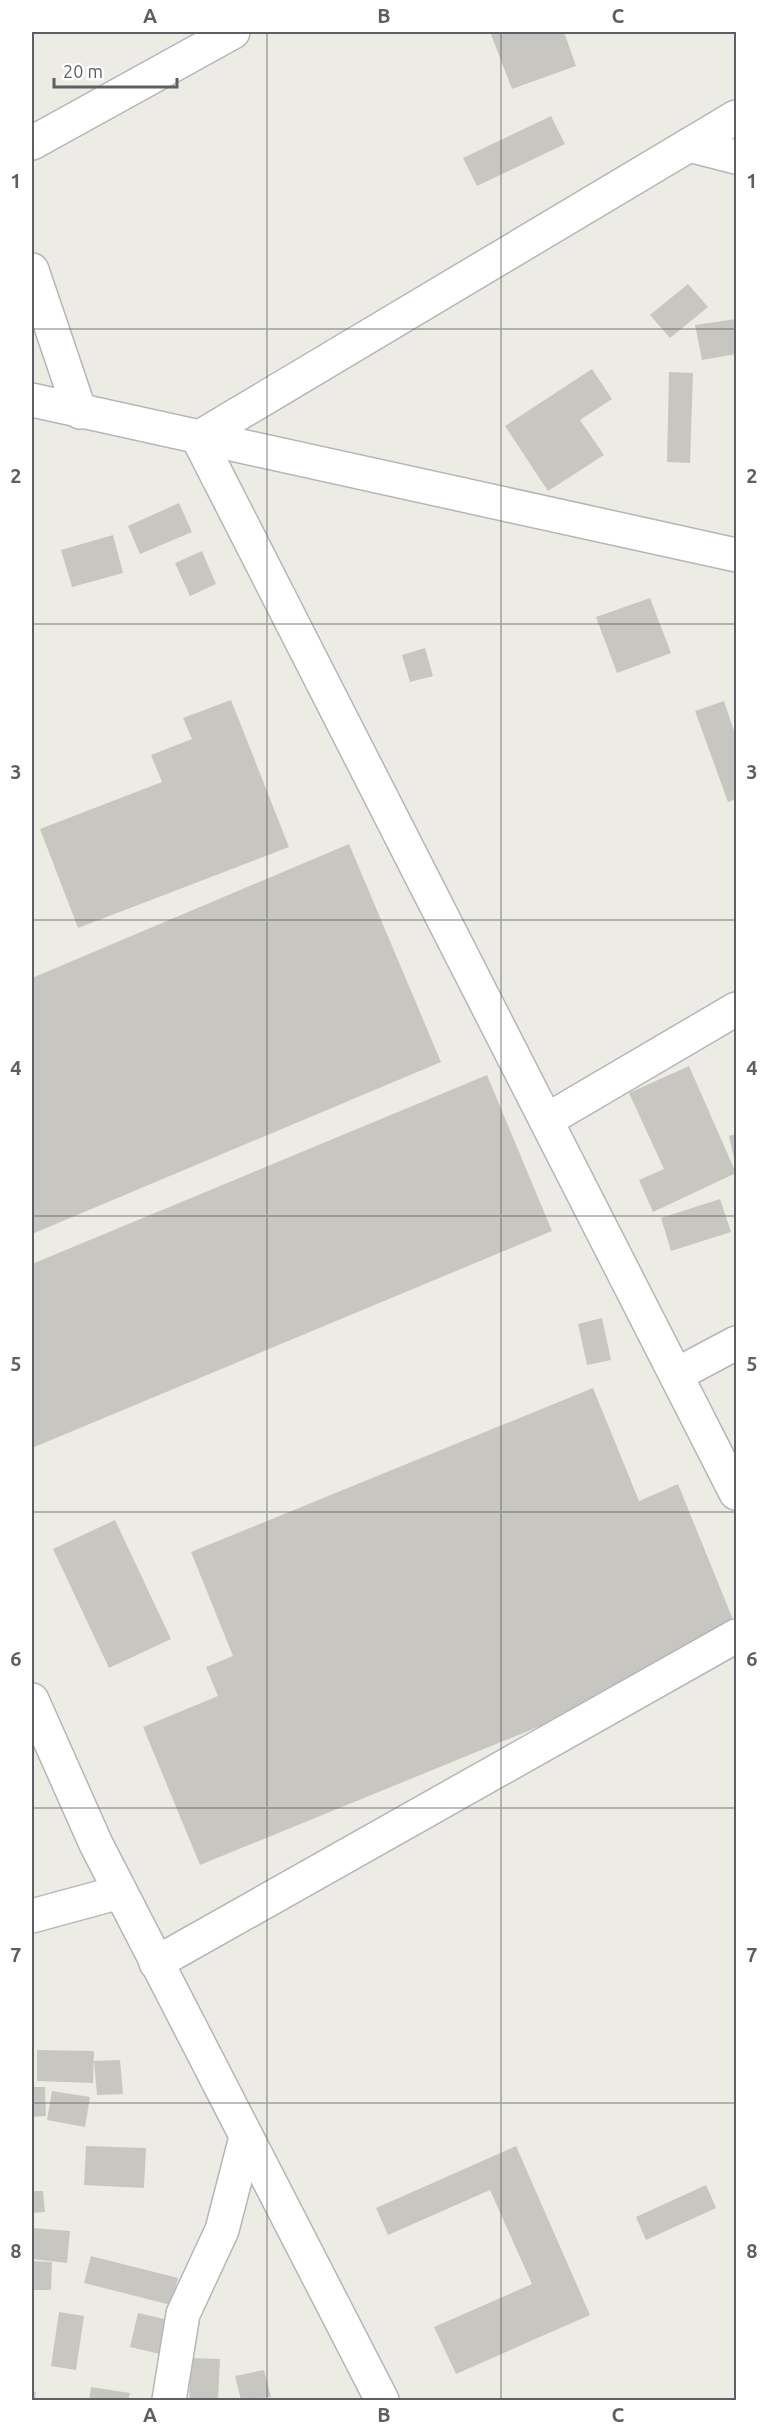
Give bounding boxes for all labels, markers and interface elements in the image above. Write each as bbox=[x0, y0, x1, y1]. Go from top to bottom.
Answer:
text: A bbox=[143, 4, 157, 27]
text: B bbox=[377, 4, 391, 27]
text: C bbox=[612, 4, 625, 27]
scale bar bbox=[54, 51, 177, 89]
text: 20 m bbox=[63, 61, 103, 81]
text: 1 bbox=[10, 169, 22, 192]
text: 1 bbox=[746, 169, 758, 192]
text: 2 bbox=[10, 464, 22, 487]
text: 2 bbox=[746, 464, 758, 487]
text: 3 bbox=[10, 760, 22, 783]
text: 3 bbox=[746, 760, 758, 783]
text: 4 bbox=[10, 1056, 22, 1079]
text: 4 bbox=[746, 1056, 758, 1079]
text: 5 bbox=[10, 1352, 22, 1375]
text: 5 bbox=[746, 1352, 758, 1375]
text: 6 bbox=[10, 1647, 22, 1670]
text: 6 bbox=[746, 1647, 758, 1670]
text: 7 bbox=[10, 1943, 22, 1966]
text: 7 bbox=[746, 1943, 758, 1966]
text: 8 bbox=[10, 2239, 22, 2262]
text: 8 bbox=[746, 2239, 758, 2262]
text: A bbox=[143, 2403, 157, 2426]
text: B bbox=[377, 2403, 391, 2426]
text: C bbox=[612, 2403, 625, 2426]

